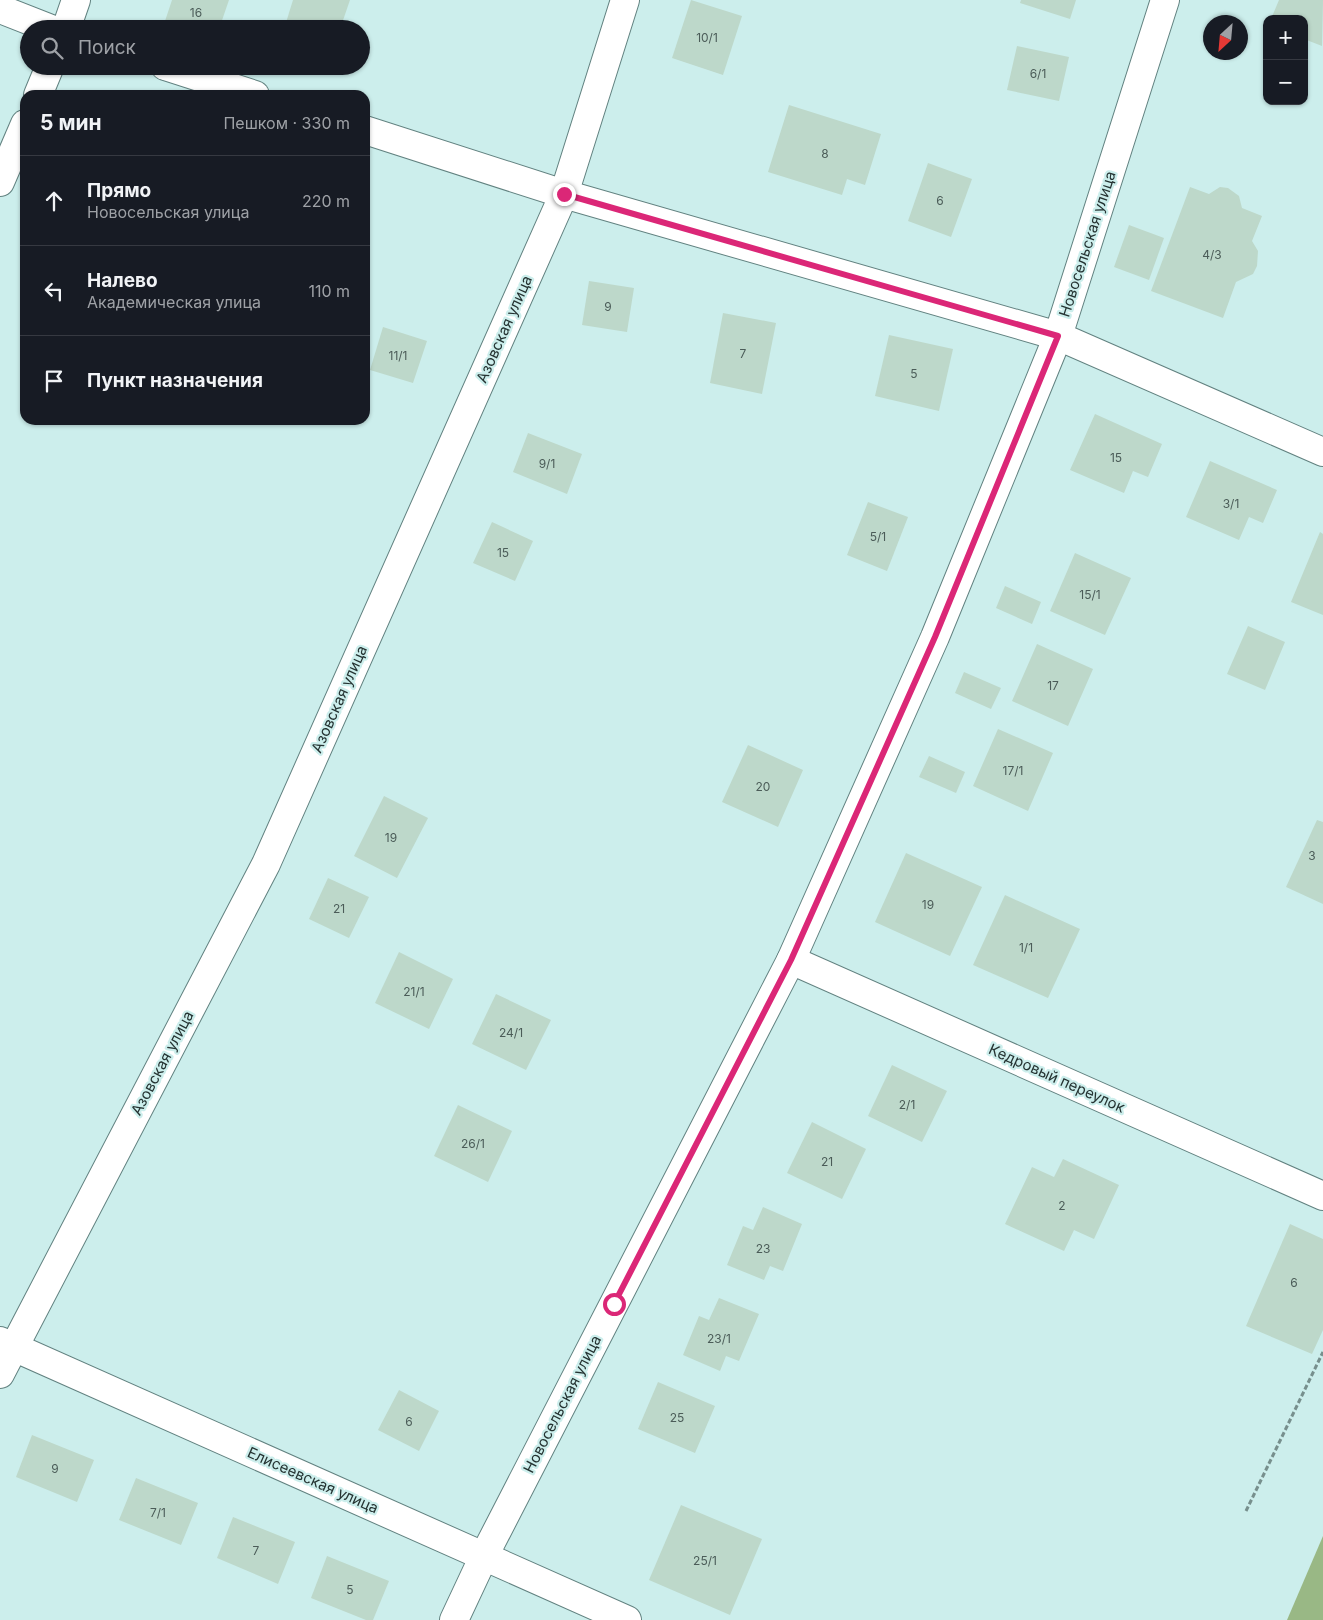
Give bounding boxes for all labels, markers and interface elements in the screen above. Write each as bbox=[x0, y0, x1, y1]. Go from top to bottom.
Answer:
house number: 16 bbox=[190, 5, 202, 20]
north arrow bbox=[1203, 15, 1248, 60]
map controls bbox=[1263, 15, 1308, 105]
button: + bbox=[1263, 15, 1308, 60]
search box bbox=[20, 20, 370, 75]
house number: 10/1 bbox=[696, 30, 718, 45]
icon: search bbox=[38, 34, 66, 62]
text: Поиск bbox=[78, 36, 136, 59]
button: − bbox=[1263, 60, 1308, 105]
house number: 6/1 bbox=[1030, 66, 1046, 81]
text: 5 мин bbox=[40, 110, 102, 135]
text: Пешком · 330 m bbox=[223, 113, 350, 133]
house number: 8 bbox=[821, 146, 829, 161]
street label: Новосельская улица bbox=[1054, 169, 1120, 319]
text: Прямо bbox=[87, 179, 151, 202]
route end bbox=[553, 183, 576, 206]
icon: ahead bbox=[40, 187, 68, 215]
text: 220 m bbox=[302, 191, 350, 211]
house number: 6 bbox=[936, 193, 944, 208]
text: Новосельская улица bbox=[87, 202, 249, 222]
house number: 4/3 bbox=[1202, 247, 1222, 262]
text: Налево bbox=[87, 269, 158, 292]
street label: Азовская улица bbox=[472, 272, 536, 386]
icon: left bbox=[40, 277, 68, 305]
text: 110 m bbox=[308, 281, 350, 301]
text: Академическая улица bbox=[87, 292, 261, 312]
house number: 9 bbox=[604, 299, 612, 314]
house number: 7 bbox=[740, 346, 747, 361]
house number: 11/1 bbox=[389, 348, 407, 363]
house number: 5 bbox=[910, 366, 918, 381]
icon: arrive bbox=[40, 367, 68, 395]
text: Пункт назначения bbox=[87, 369, 263, 392]
house number: 15 bbox=[1110, 450, 1122, 465]
house number: 9/1 bbox=[539, 456, 555, 471]
house number: 3/1 bbox=[1223, 496, 1239, 511]
house number: 5/1 bbox=[870, 529, 886, 544]
house number: 15 bbox=[497, 545, 509, 560]
house number: 15/1 bbox=[1079, 587, 1101, 602]
street label: Азовская улица bbox=[307, 642, 371, 756]
house number: 17 bbox=[1047, 678, 1059, 693]
house number: 17/1 bbox=[1003, 763, 1023, 778]
house number: 20 bbox=[756, 779, 770, 794]
house number: 19 bbox=[385, 830, 397, 845]
house number: 3 bbox=[1308, 848, 1316, 863]
house number: 19 bbox=[922, 897, 934, 912]
house number: 21 bbox=[333, 901, 345, 916]
house number: 1/1 bbox=[1019, 940, 1033, 955]
house number: 21/1 bbox=[403, 984, 425, 999]
street label: Азовская улица bbox=[126, 1008, 198, 1118]
house number: 24/1 bbox=[499, 1025, 523, 1040]
street label: Кедровый переулок bbox=[986, 1039, 1128, 1117]
house number: 2/1 bbox=[899, 1097, 915, 1112]
house number: 26/1 bbox=[461, 1136, 485, 1151]
house number: 21 bbox=[821, 1154, 833, 1169]
house number: 2 bbox=[1058, 1198, 1066, 1213]
house number: 23 bbox=[756, 1241, 770, 1256]
house number: 6 bbox=[1290, 1275, 1298, 1290]
route start bbox=[603, 1293, 626, 1316]
house number: 23/1 bbox=[707, 1331, 731, 1346]
street label: Новосельская улица bbox=[519, 1332, 605, 1476]
house number: 25 bbox=[670, 1410, 684, 1425]
house number: 6 bbox=[405, 1414, 413, 1429]
street label: Елисеевская улица bbox=[245, 1443, 381, 1517]
house number: 9 bbox=[51, 1461, 59, 1476]
house number: 7/1 bbox=[150, 1505, 166, 1520]
house number: 7 bbox=[253, 1543, 260, 1558]
house number: 25/1 bbox=[693, 1553, 717, 1568]
house number: 5 bbox=[346, 1582, 354, 1597]

